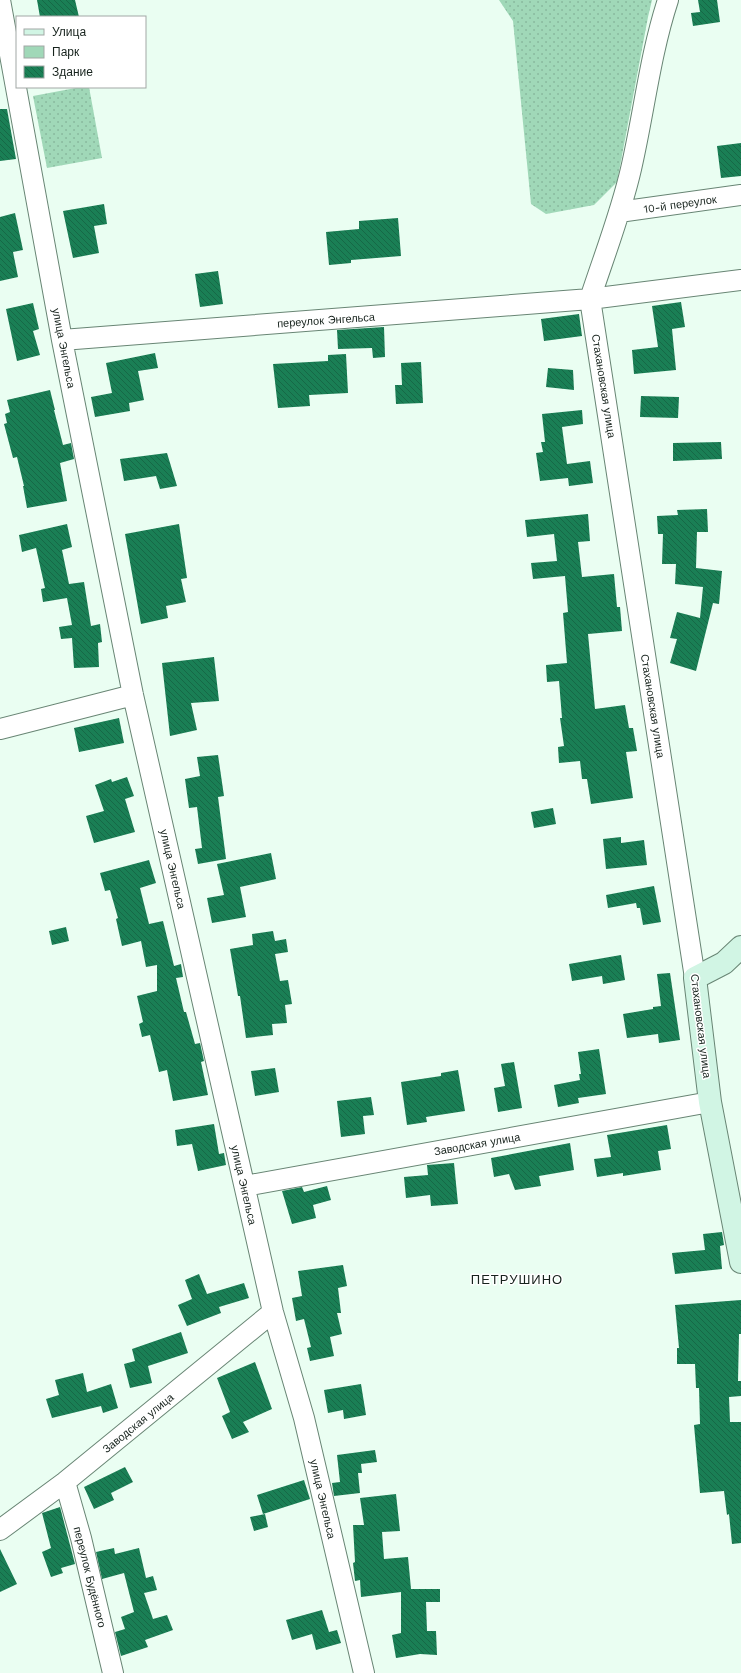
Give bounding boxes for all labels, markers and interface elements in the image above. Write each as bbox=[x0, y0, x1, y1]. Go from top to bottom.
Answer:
legend bbox=[16, 16, 146, 88]
text: Улица bbox=[52, 25, 86, 39]
text: Парк bbox=[52, 45, 80, 59]
text: Здание bbox=[52, 65, 93, 79]
street label: 10-й переулок bbox=[643, 193, 718, 216]
street label: улица Энгельса bbox=[49, 307, 78, 390]
street label: переулок Энгельса bbox=[277, 311, 376, 330]
street label: Стахановская улица bbox=[589, 333, 618, 440]
street label: Стахановская улица bbox=[638, 653, 667, 760]
street label: улица Энгельса bbox=[157, 828, 188, 911]
street label: Стахановская улица bbox=[688, 973, 713, 1080]
street label: Заводская улица bbox=[433, 1130, 522, 1158]
street label: улица Энгельса bbox=[228, 1144, 259, 1227]
district label: ПЕТРУШИНО bbox=[471, 1272, 563, 1287]
street label: Заводская улица bbox=[100, 1390, 177, 1456]
street label: улица Энгельса bbox=[307, 1458, 338, 1541]
street label: переулок Будённого bbox=[71, 1525, 108, 1629]

